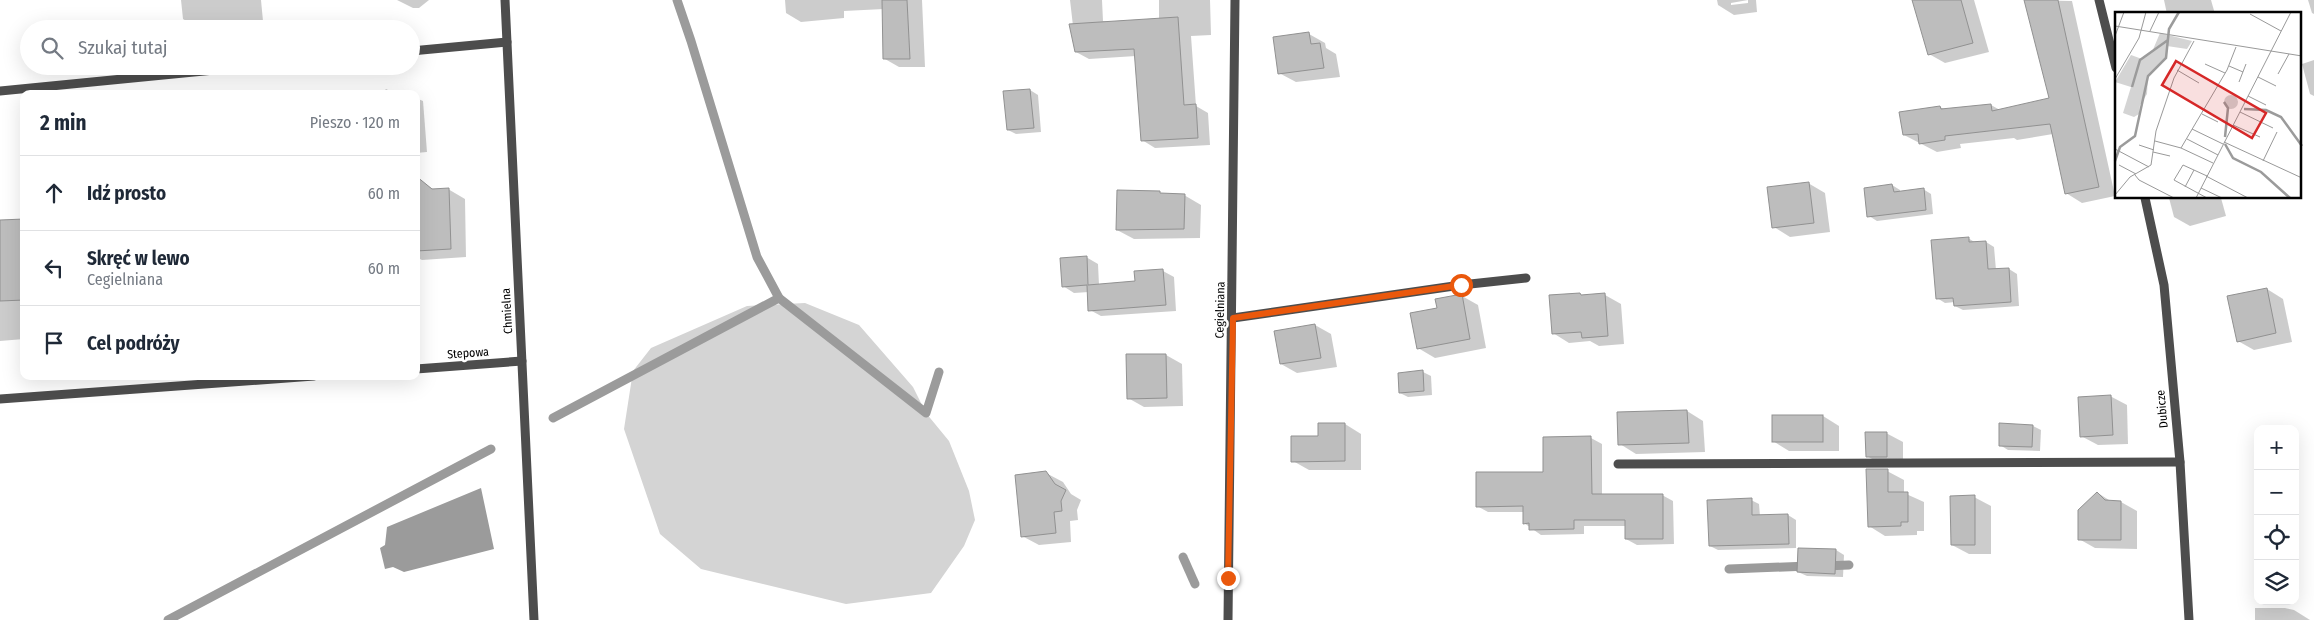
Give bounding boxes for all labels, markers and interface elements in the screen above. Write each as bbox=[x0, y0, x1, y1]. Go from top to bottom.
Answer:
inset map bbox=[2115, 12, 2302, 199]
search box bbox=[20, 20, 420, 75]
icon: search bbox=[38, 34, 66, 62]
text: Szukaj tutaj bbox=[78, 36, 168, 59]
text: 2 min bbox=[40, 110, 87, 136]
text: Pieszo · 120 m bbox=[310, 113, 400, 132]
icon: ahead bbox=[40, 179, 68, 207]
text: Idź prosto bbox=[87, 182, 166, 205]
text: 60 m bbox=[368, 184, 400, 203]
text: Skręć w lewo bbox=[87, 247, 190, 270]
icon: left bbox=[40, 254, 68, 282]
text: 60 m bbox=[368, 259, 400, 278]
text: Cegielniana bbox=[87, 270, 163, 289]
route start bbox=[1450, 274, 1473, 297]
street label: Cegielniana bbox=[1213, 281, 1227, 339]
street label: Chmielna bbox=[499, 288, 515, 334]
icon: arrive bbox=[40, 329, 68, 357]
text: Cel podróży bbox=[87, 332, 180, 355]
street label: Stepowa bbox=[447, 345, 490, 361]
street label: Dubicze bbox=[2153, 389, 2171, 429]
map controls bbox=[2254, 425, 2299, 605]
button: + bbox=[2254, 425, 2299, 470]
button: − bbox=[2254, 470, 2299, 515]
button: locate bbox=[2254, 515, 2299, 560]
button: layers bbox=[2254, 560, 2299, 605]
route end bbox=[1217, 567, 1240, 590]

